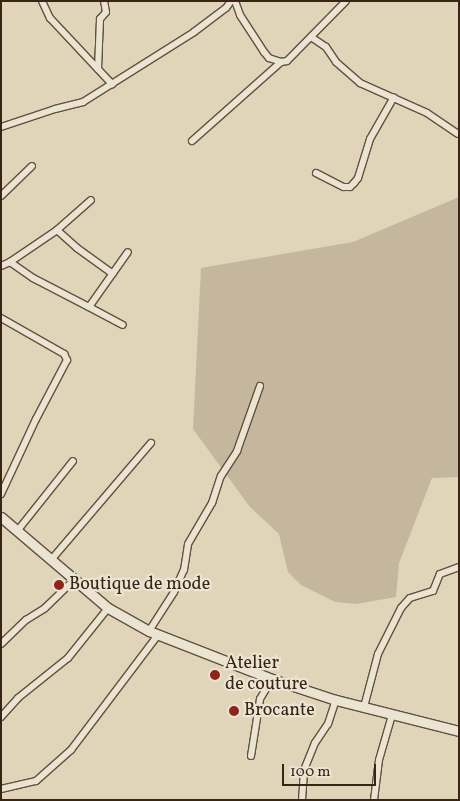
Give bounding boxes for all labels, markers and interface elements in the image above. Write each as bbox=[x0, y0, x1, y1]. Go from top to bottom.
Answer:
place label: Boutique de mode bbox=[69, 574, 210, 596]
marker: Boutique de mode bbox=[53, 579, 65, 591]
place label: Atelier de couture bbox=[225, 654, 308, 696]
marker: Atelier de couture bbox=[209, 669, 221, 681]
place label: Brocante bbox=[244, 700, 315, 722]
marker: Brocante bbox=[228, 705, 240, 717]
scale bar bbox=[285, 754, 379, 786]
text: 100 m bbox=[290, 762, 330, 783]

